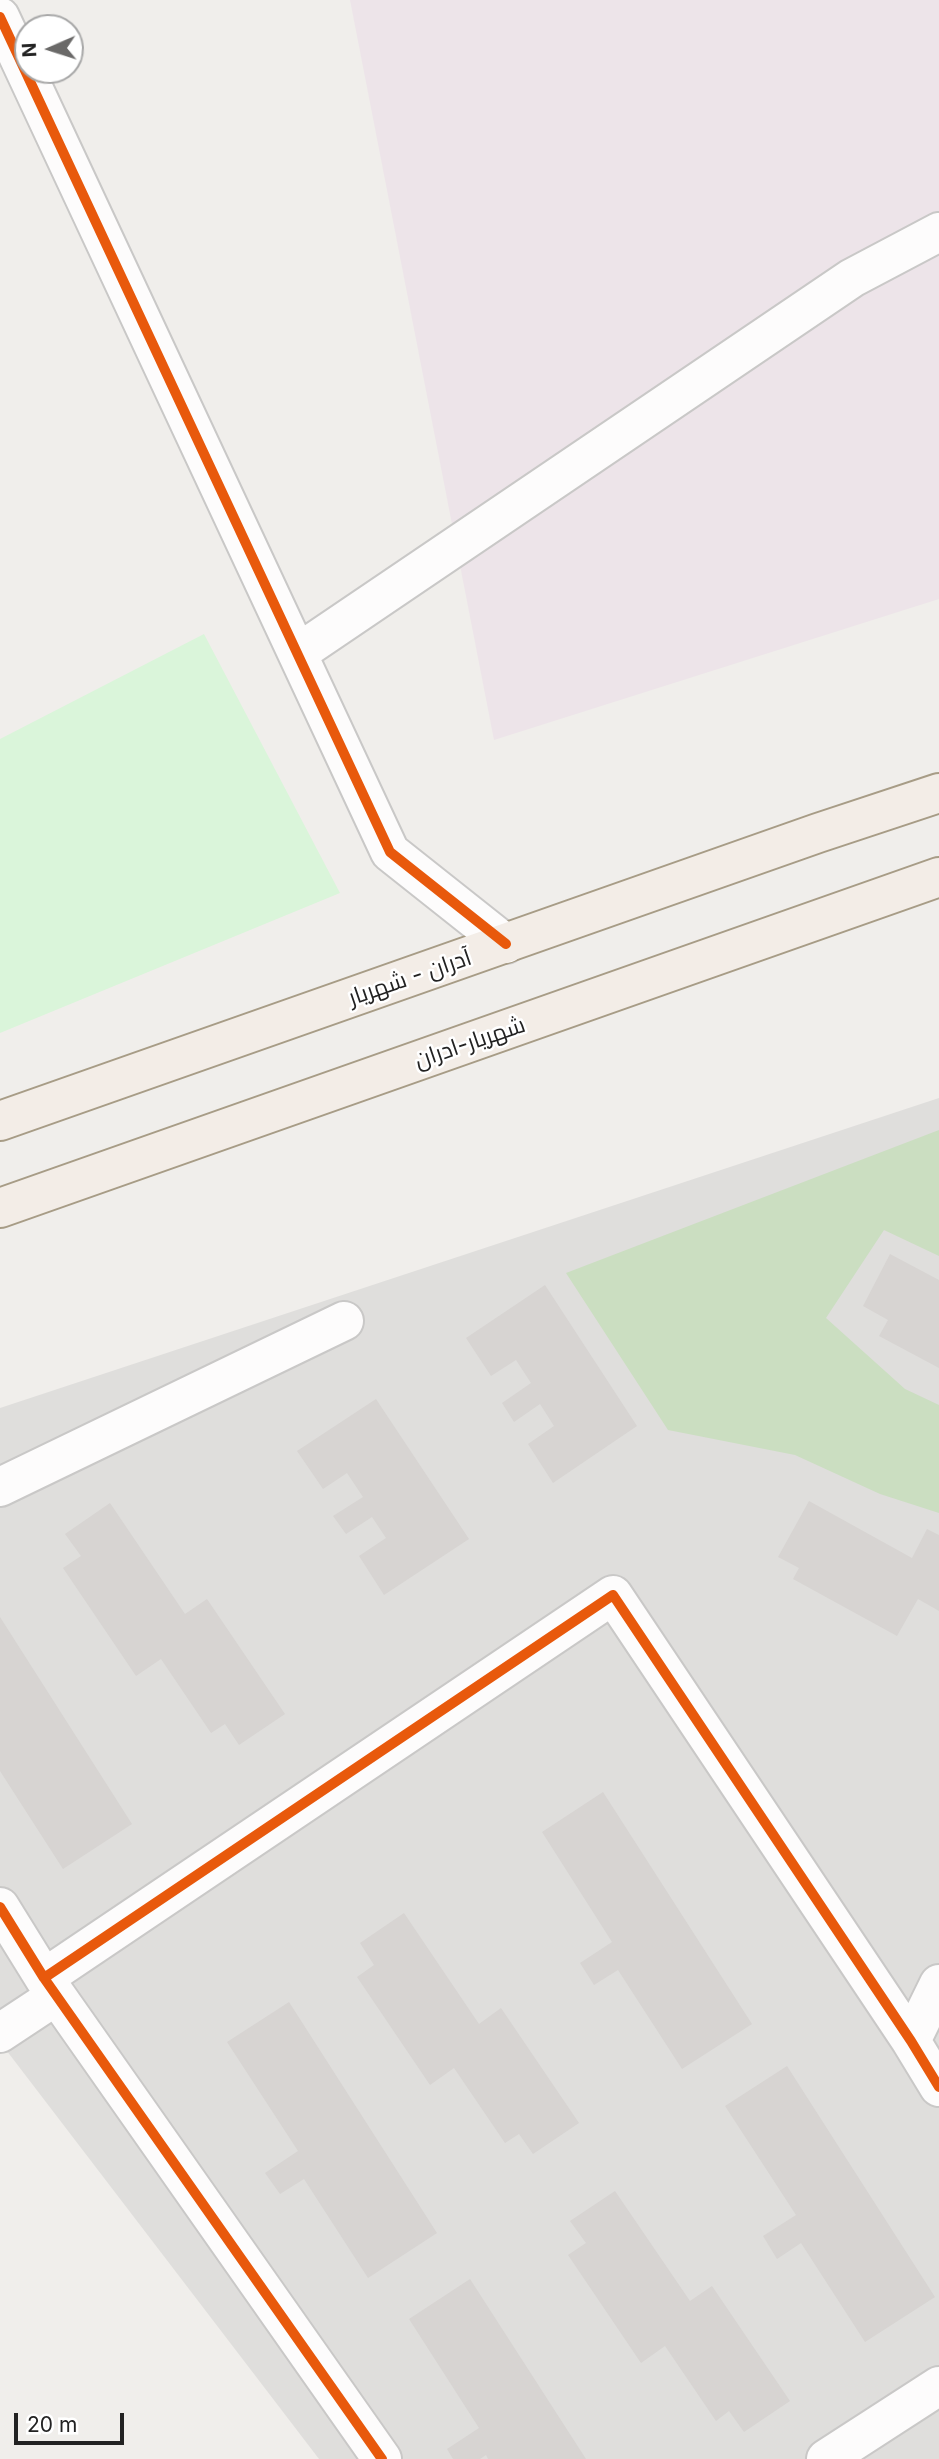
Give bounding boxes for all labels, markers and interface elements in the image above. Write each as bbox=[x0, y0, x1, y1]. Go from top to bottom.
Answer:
north arrow bbox=[14, 14, 84, 84]
text: N bbox=[18, 42, 41, 58]
street label: آدران - شهریار bbox=[345, 944, 475, 1012]
street label: شهریار-ادران bbox=[411, 1011, 529, 1075]
scale bar bbox=[18, 2400, 128, 2444]
text: 20 m bbox=[27, 2412, 77, 2437]

